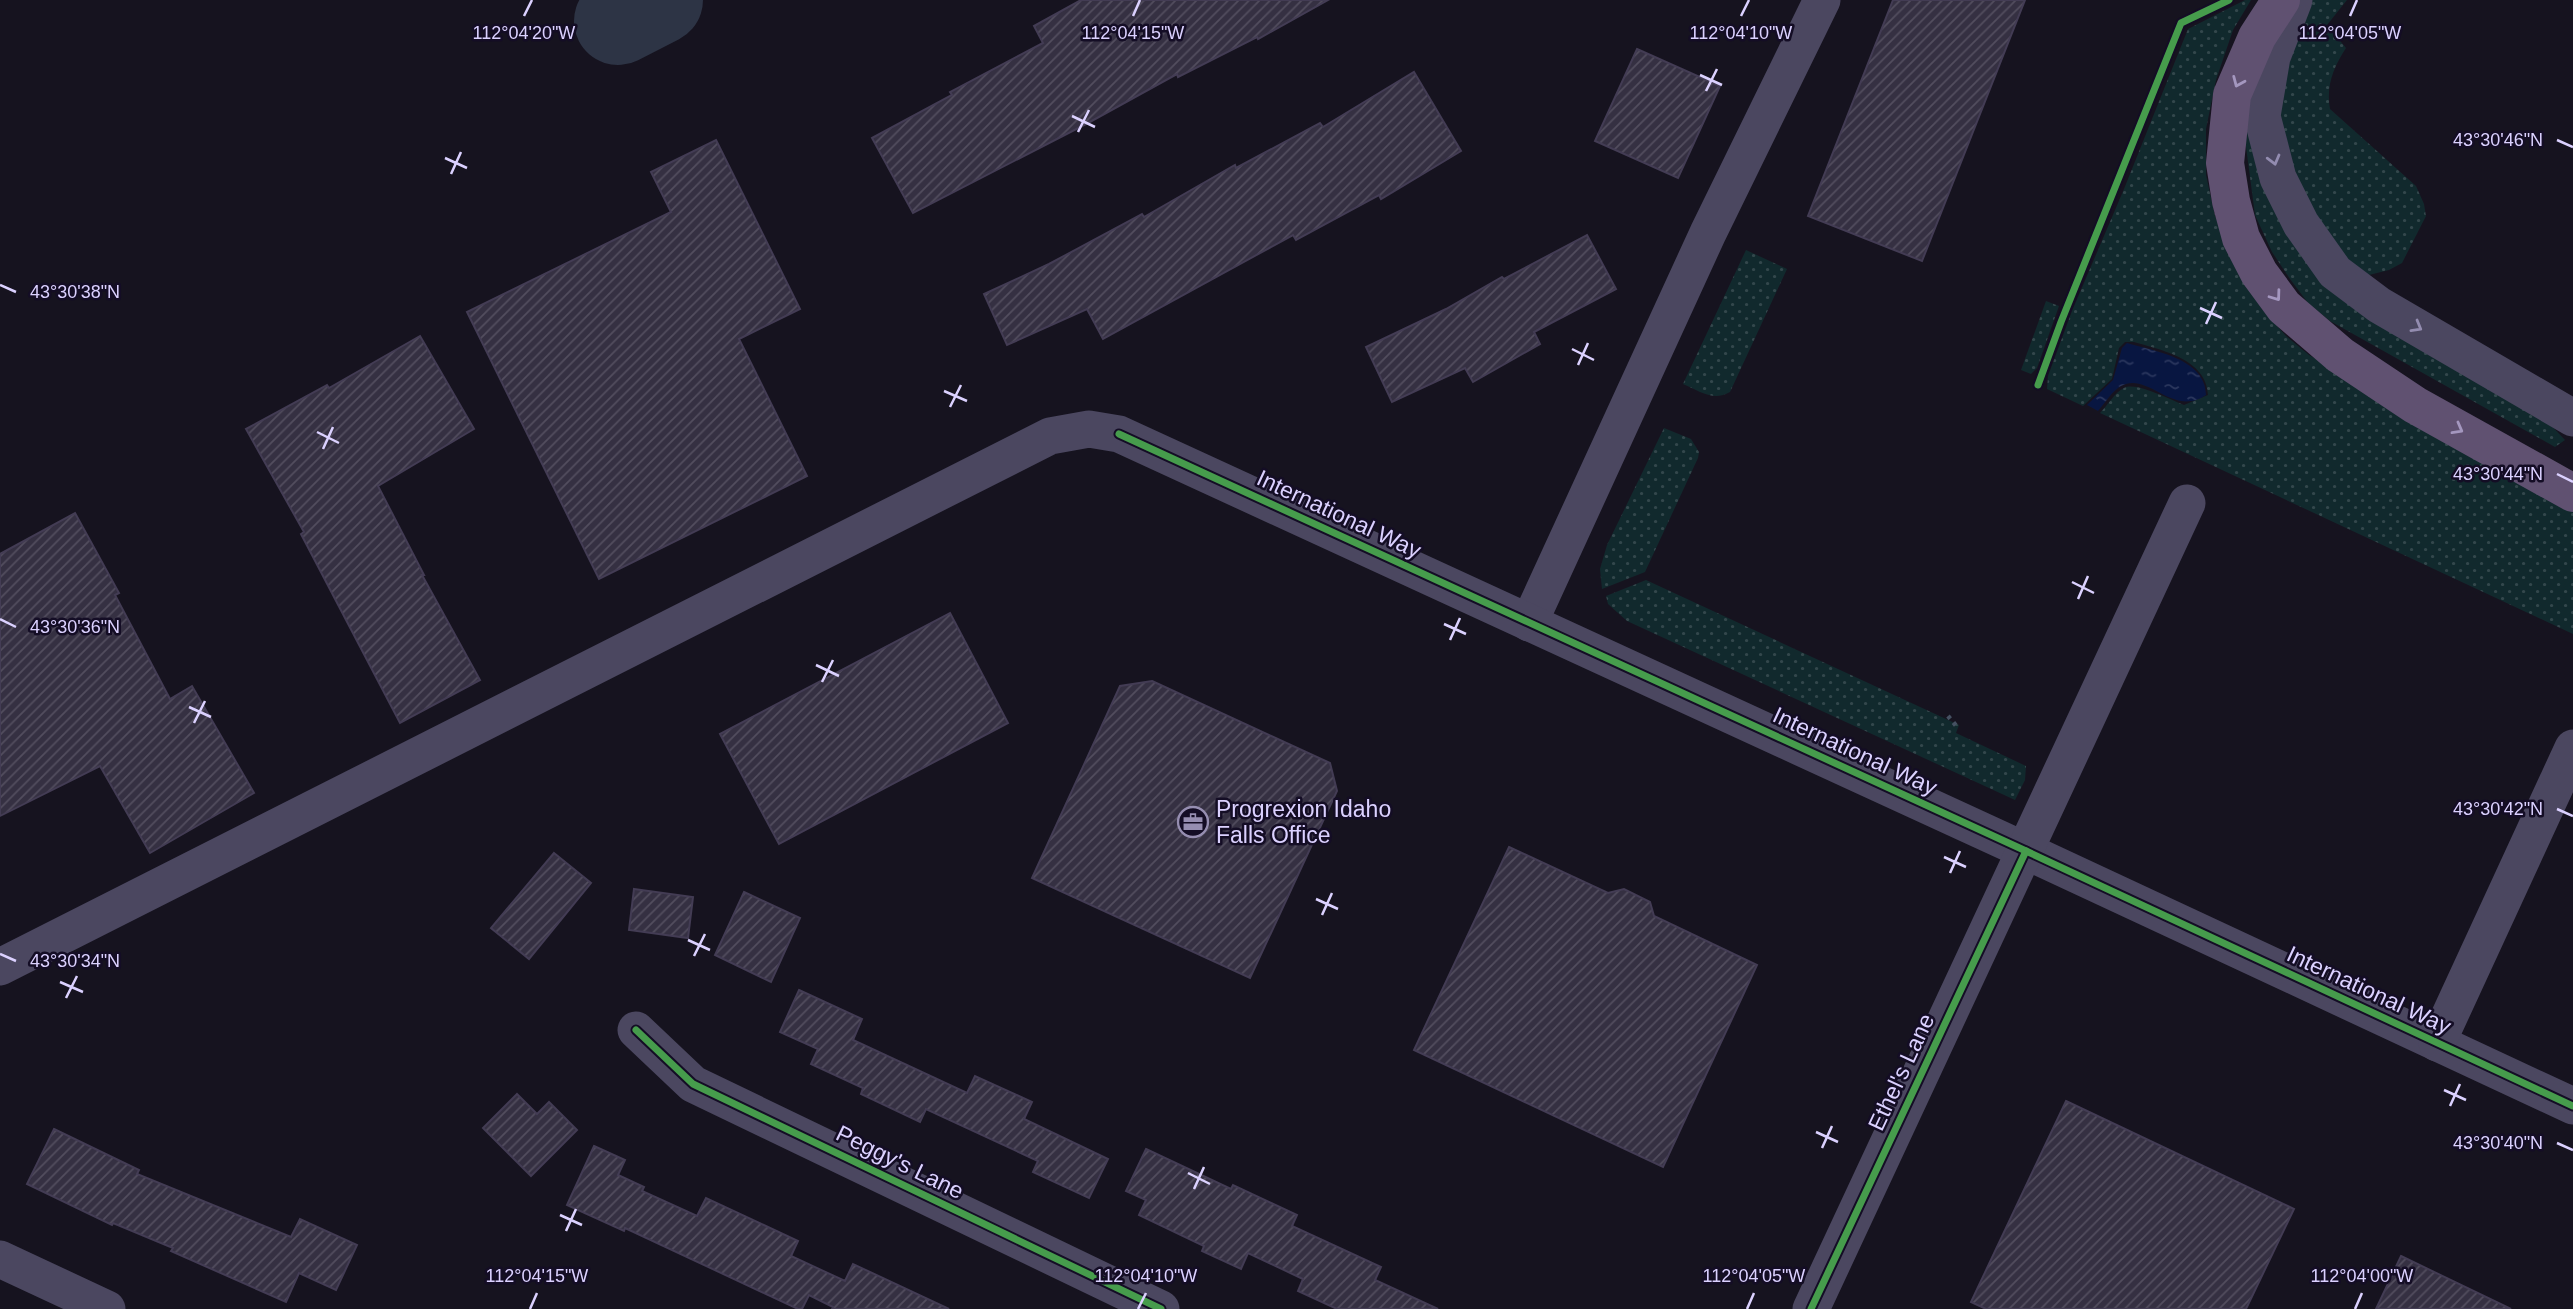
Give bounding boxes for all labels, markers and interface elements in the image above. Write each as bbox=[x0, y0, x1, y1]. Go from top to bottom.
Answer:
text: 112°04'20"W bbox=[473, 23, 575, 43]
text: 112°04'15"W bbox=[1082, 23, 1184, 43]
text: 112°04'10"W bbox=[1690, 23, 1792, 43]
text: 112°04'05"W bbox=[2299, 23, 2401, 43]
one-way arrow bbox=[2232, 75, 2246, 87]
text: 43°30'46"N bbox=[2453, 130, 2543, 150]
one-way arrow bbox=[2265, 154, 2280, 166]
text: 43°30'38"N bbox=[30, 282, 120, 302]
one-way arrow bbox=[2268, 288, 2280, 301]
one-way arrow bbox=[2409, 319, 2422, 332]
one-way arrow bbox=[2451, 421, 2464, 435]
text: 43°30'44"N bbox=[2453, 464, 2543, 484]
street label: International Way bbox=[1253, 465, 1426, 564]
text: 43°30'36"N bbox=[30, 617, 120, 637]
street label: International Way bbox=[1769, 702, 1942, 801]
place label: Progrexion Idaho Falls Office bbox=[1216, 796, 1391, 848]
text: 43°30'42"N bbox=[2453, 799, 2543, 819]
office icon: Progrexion Idaho Falls Office bbox=[1176, 805, 1210, 839]
street label: International Way bbox=[2283, 941, 2456, 1040]
text: 43°30'34"N bbox=[30, 951, 120, 971]
street label: Ethel's Lane bbox=[1863, 1009, 1939, 1135]
street label: Peggy's Lane bbox=[832, 1120, 968, 1204]
text: 43°30'40"N bbox=[2453, 1133, 2543, 1153]
text: 112°04'15"W bbox=[486, 1266, 588, 1286]
text: 112°04'10"W bbox=[1095, 1266, 1197, 1286]
text: 112°04'05"W bbox=[1703, 1266, 1805, 1286]
text: 112°04'00"W bbox=[2311, 1266, 2413, 1286]

